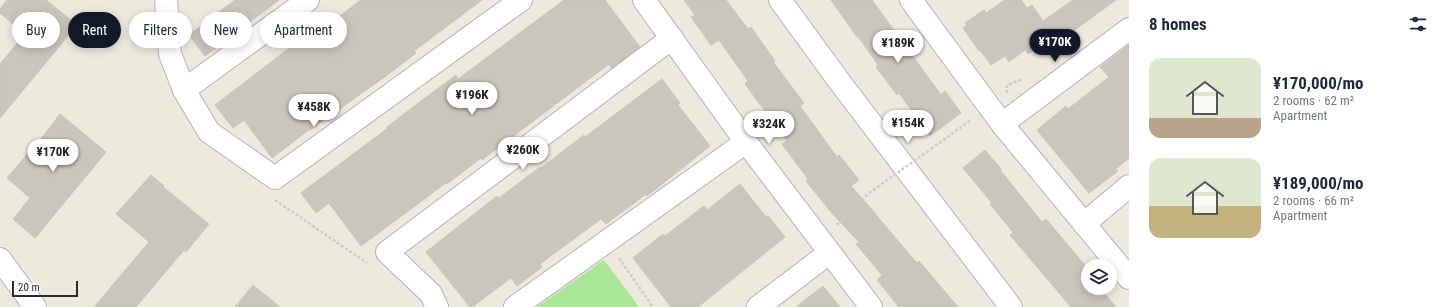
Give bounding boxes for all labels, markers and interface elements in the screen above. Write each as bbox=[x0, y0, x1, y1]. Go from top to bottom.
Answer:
chip: Buy bbox=[12, 12, 60, 48]
chip: Rent bbox=[68, 12, 121, 48]
chip: Filters bbox=[129, 12, 192, 48]
chip: New bbox=[200, 12, 252, 48]
chip: Apartment bbox=[260, 12, 347, 48]
icon: filters bbox=[1407, 13, 1429, 35]
text: 8 homes bbox=[1149, 14, 1207, 34]
pin: ¥170K bbox=[1027, 29, 1083, 63]
pin: ¥189K bbox=[870, 30, 926, 64]
text: ¥170K bbox=[1038, 34, 1072, 49]
text: ¥189K bbox=[881, 35, 915, 50]
text: ¥170,000/mo bbox=[1273, 73, 1364, 93]
icon: home bbox=[1181, 74, 1229, 122]
pin: ¥196K bbox=[444, 82, 500, 116]
text: ¥196K bbox=[455, 87, 489, 102]
text: 2 rooms · 62 m² bbox=[1273, 93, 1354, 108]
pin: ¥458K bbox=[286, 94, 342, 128]
text: ¥458K bbox=[297, 99, 331, 114]
text: Apartment bbox=[1273, 108, 1327, 123]
pin: ¥154K bbox=[880, 110, 936, 144]
pin: ¥324K bbox=[741, 111, 797, 145]
text: ¥154K bbox=[891, 115, 925, 130]
text: ¥324K bbox=[752, 116, 786, 131]
pin: ¥260K bbox=[495, 137, 551, 171]
pin: ¥170K bbox=[25, 139, 81, 173]
text: ¥260K bbox=[506, 142, 540, 157]
text: ¥170K bbox=[36, 144, 70, 159]
text: ¥189,000/mo bbox=[1273, 173, 1364, 193]
icon: home bbox=[1181, 174, 1229, 222]
text: 2 rooms · 66 m² bbox=[1273, 193, 1354, 208]
text: Apartment bbox=[1273, 208, 1327, 223]
map controls bbox=[1081, 259, 1117, 295]
button: layers bbox=[1081, 259, 1117, 295]
scale bar bbox=[12, 279, 78, 298]
text: 20 m bbox=[18, 281, 40, 294]

